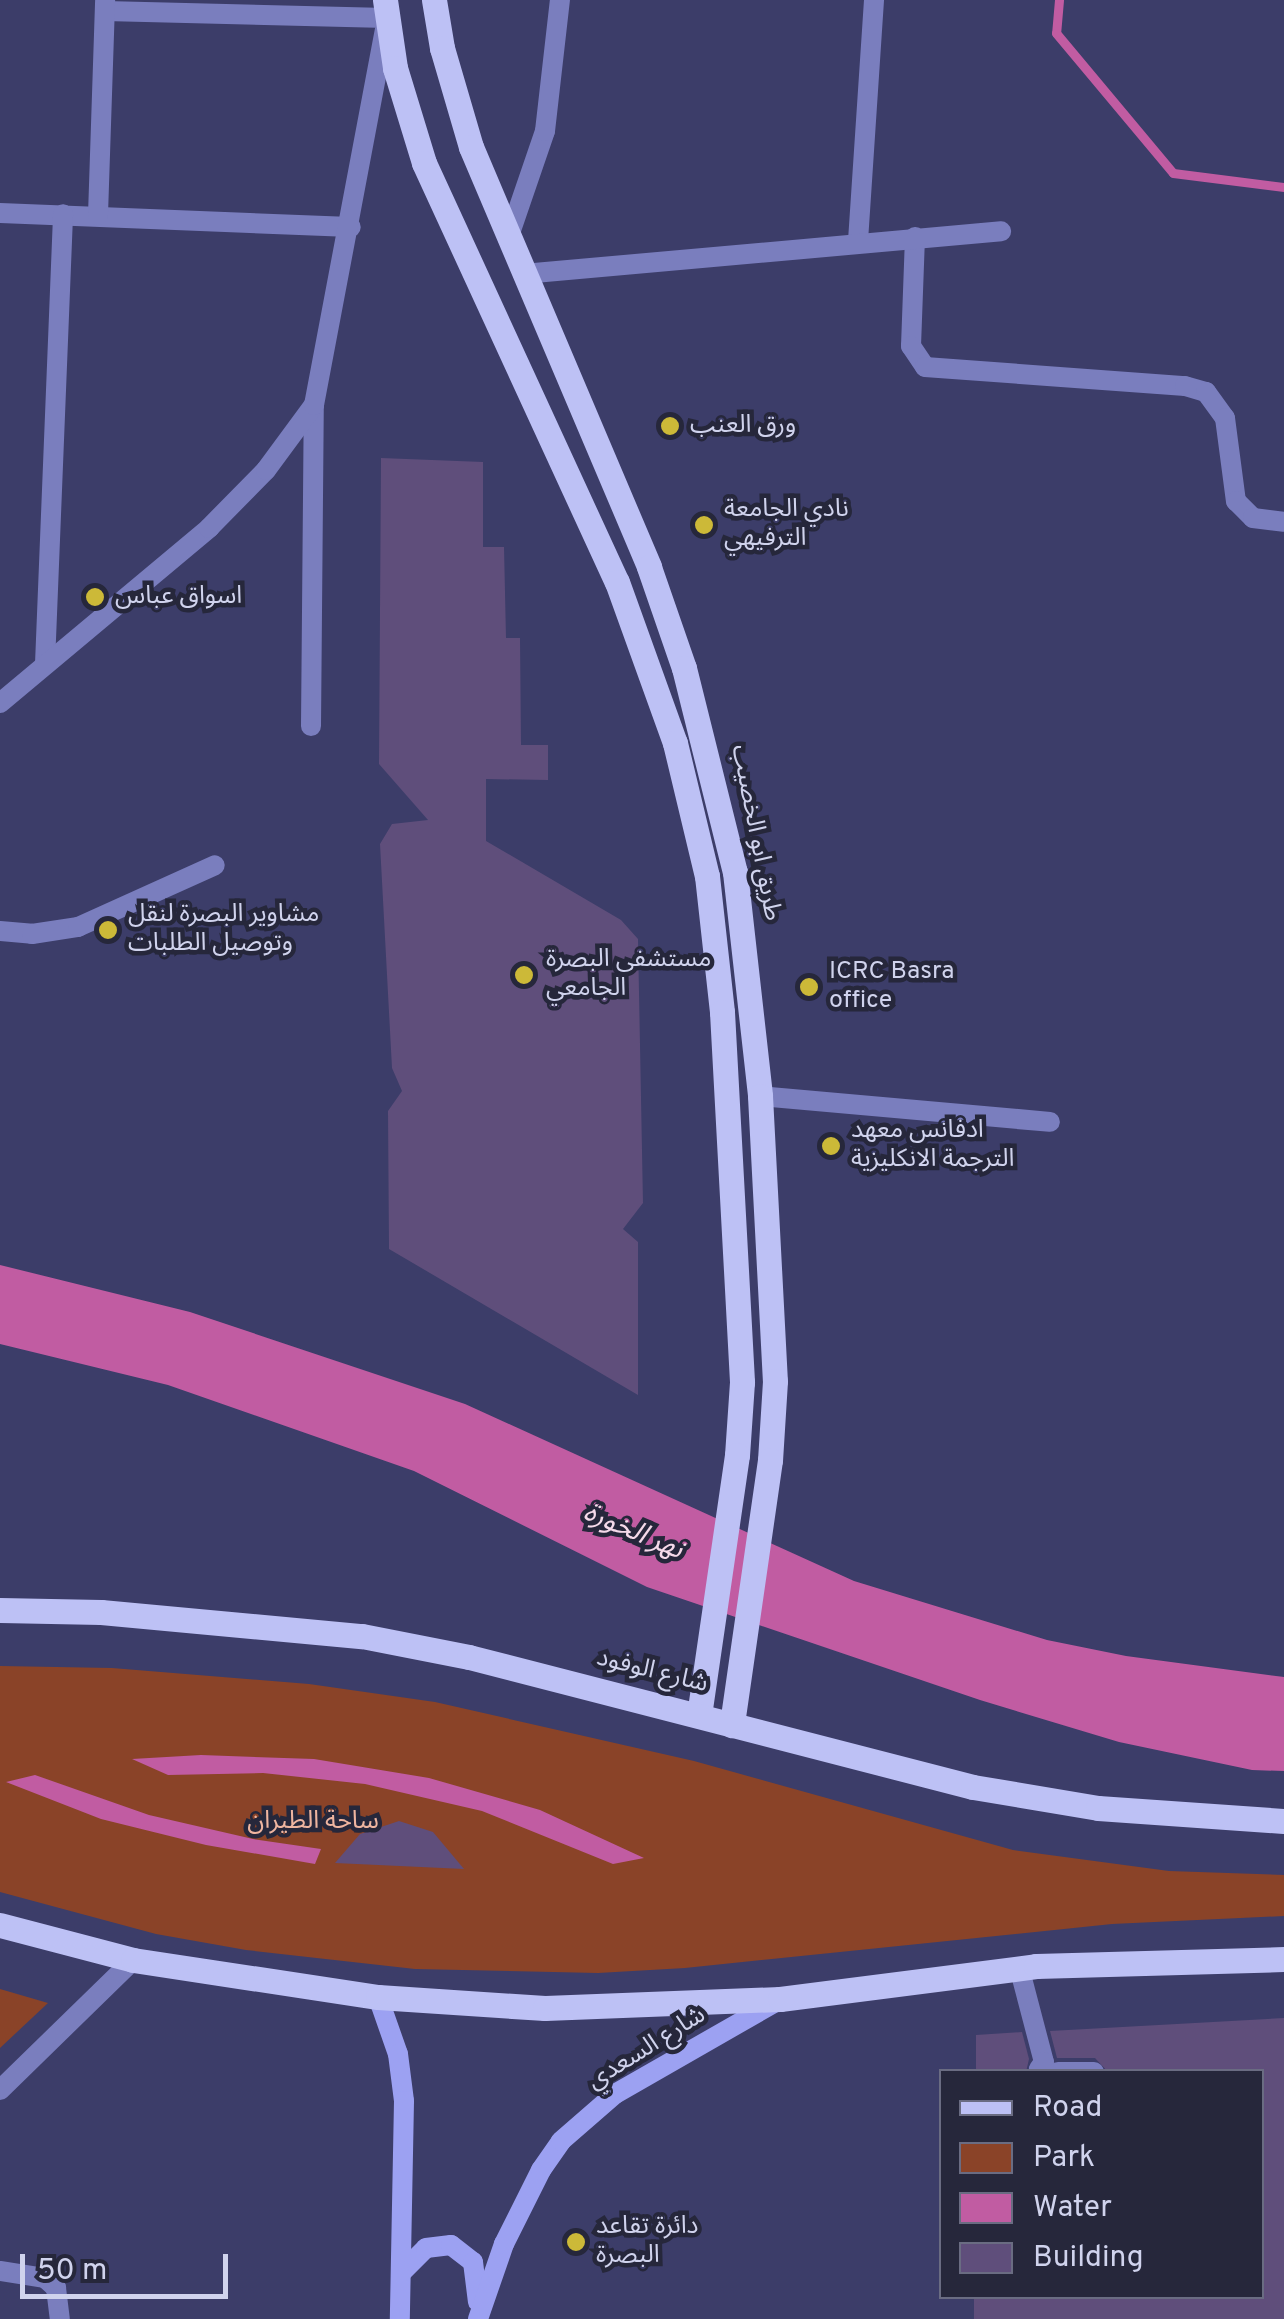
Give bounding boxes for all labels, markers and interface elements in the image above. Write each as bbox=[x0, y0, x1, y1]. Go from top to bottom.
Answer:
place label: ورق العنب bbox=[690, 411, 796, 441]
marker: ورق العنب bbox=[659, 415, 681, 437]
place label: نادي الجامعة الترفيهي bbox=[724, 496, 849, 555]
marker: نادي الجامعة الترفيهي bbox=[693, 514, 715, 536]
place label: اسواق عباس bbox=[115, 582, 242, 612]
marker: اسواق عباس bbox=[84, 586, 106, 608]
street label: طريق ابو الخصيب bbox=[723, 742, 787, 924]
place label: مشاوير البصرة لنقل وتوصيل الطلبات bbox=[128, 901, 319, 960]
marker: مشاوير البصرة لنقل وتوصيل الطلبات bbox=[97, 919, 119, 941]
place label: مستشفى البصرة الجامعي bbox=[546, 946, 711, 1005]
place label: ICRC Basra office bbox=[829, 958, 954, 1017]
marker: مستشفى البصرة الجامعي bbox=[511, 962, 537, 988]
marker: ICRC Basra office bbox=[798, 976, 820, 998]
place label: ادفانس معهد الترجمة الانكليزية bbox=[851, 1117, 1014, 1176]
marker: ادفانس معهد الترجمة الانكليزية bbox=[820, 1135, 842, 1157]
water label: نهر الخورة bbox=[578, 1496, 688, 1568]
street label: شارع الوفود bbox=[593, 1644, 711, 1700]
park label: ساحة الطيران bbox=[247, 1807, 379, 1837]
street label: شارع السعدي bbox=[582, 2001, 712, 2097]
legend bbox=[939, 2069, 1264, 2299]
text: Road bbox=[1033, 2090, 1102, 2127]
text: Park bbox=[1033, 2140, 1095, 2177]
text: Water bbox=[1033, 2190, 1112, 2227]
place label: دائرة تقاعد البصرة bbox=[596, 2213, 698, 2272]
marker: دائرة تقاعد البصرة bbox=[565, 2231, 587, 2253]
scale bar bbox=[25, 2234, 232, 2296]
text: Building bbox=[1033, 2240, 1144, 2277]
text: 50 m bbox=[37, 2253, 107, 2290]

